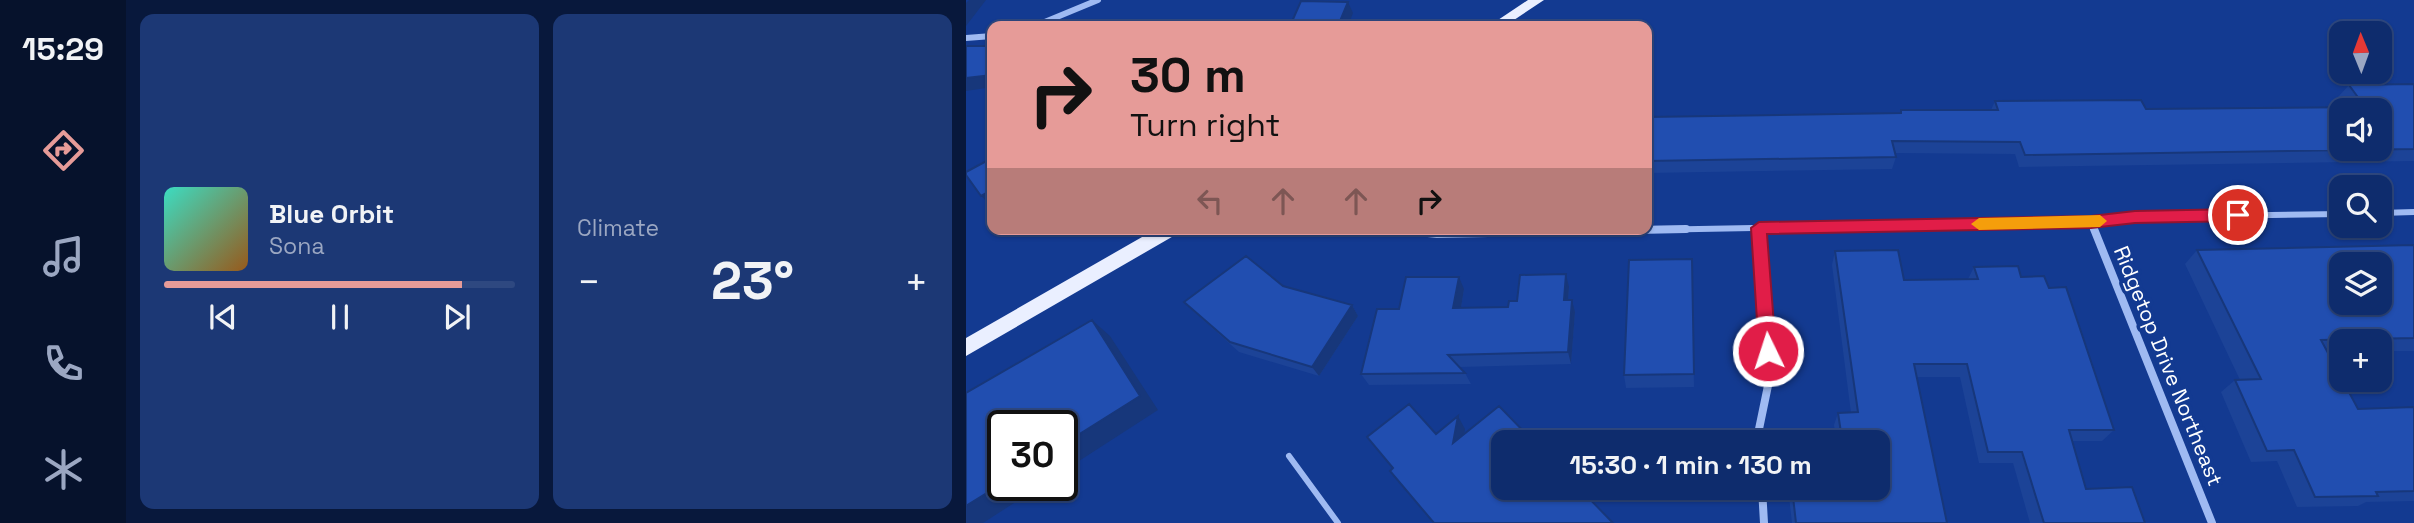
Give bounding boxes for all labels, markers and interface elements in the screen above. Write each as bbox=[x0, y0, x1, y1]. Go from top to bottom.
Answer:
north arrow bbox=[2329, 21, 2392, 84]
map controls bbox=[2329, 21, 2392, 392]
text: 15:29 bbox=[22, 29, 104, 69]
text: 30 m bbox=[1130, 44, 1246, 106]
icon: right bbox=[1015, 49, 1106, 140]
button: sound bbox=[2329, 98, 2392, 161]
text: Turn right bbox=[1130, 105, 1280, 145]
icon: directions bbox=[39, 126, 88, 175]
button: search bbox=[2329, 175, 2392, 238]
icon: left bbox=[1191, 182, 1229, 220]
icon: ahead bbox=[1264, 182, 1302, 220]
icon: ahead bbox=[1337, 182, 1375, 220]
icon: right bbox=[1410, 182, 1448, 220]
pin bbox=[2208, 185, 2268, 245]
icon: arrive bbox=[2219, 196, 2257, 234]
text: Blue Orbit bbox=[269, 197, 394, 231]
text: Climate bbox=[577, 213, 659, 243]
text: Sona bbox=[269, 231, 325, 261]
icon: music bbox=[39, 232, 88, 281]
street label: Ridgetop Drive Northeast bbox=[2108, 242, 2229, 490]
text: 23° bbox=[711, 248, 794, 314]
button: layers bbox=[2329, 252, 2392, 315]
text: − bbox=[577, 258, 601, 306]
text: + bbox=[904, 258, 928, 306]
icon: previous bbox=[204, 298, 242, 336]
icon: pause bbox=[321, 298, 359, 336]
icon: next bbox=[438, 298, 476, 336]
position arrow bbox=[1731, 314, 1805, 388]
button: + bbox=[2329, 329, 2392, 392]
icon: phone bbox=[39, 339, 88, 388]
speed limit sign: 30 bbox=[987, 410, 1078, 501]
icon: climate bbox=[39, 445, 88, 494]
text: 15:30 · 1 min · 130 m bbox=[1569, 448, 1812, 482]

